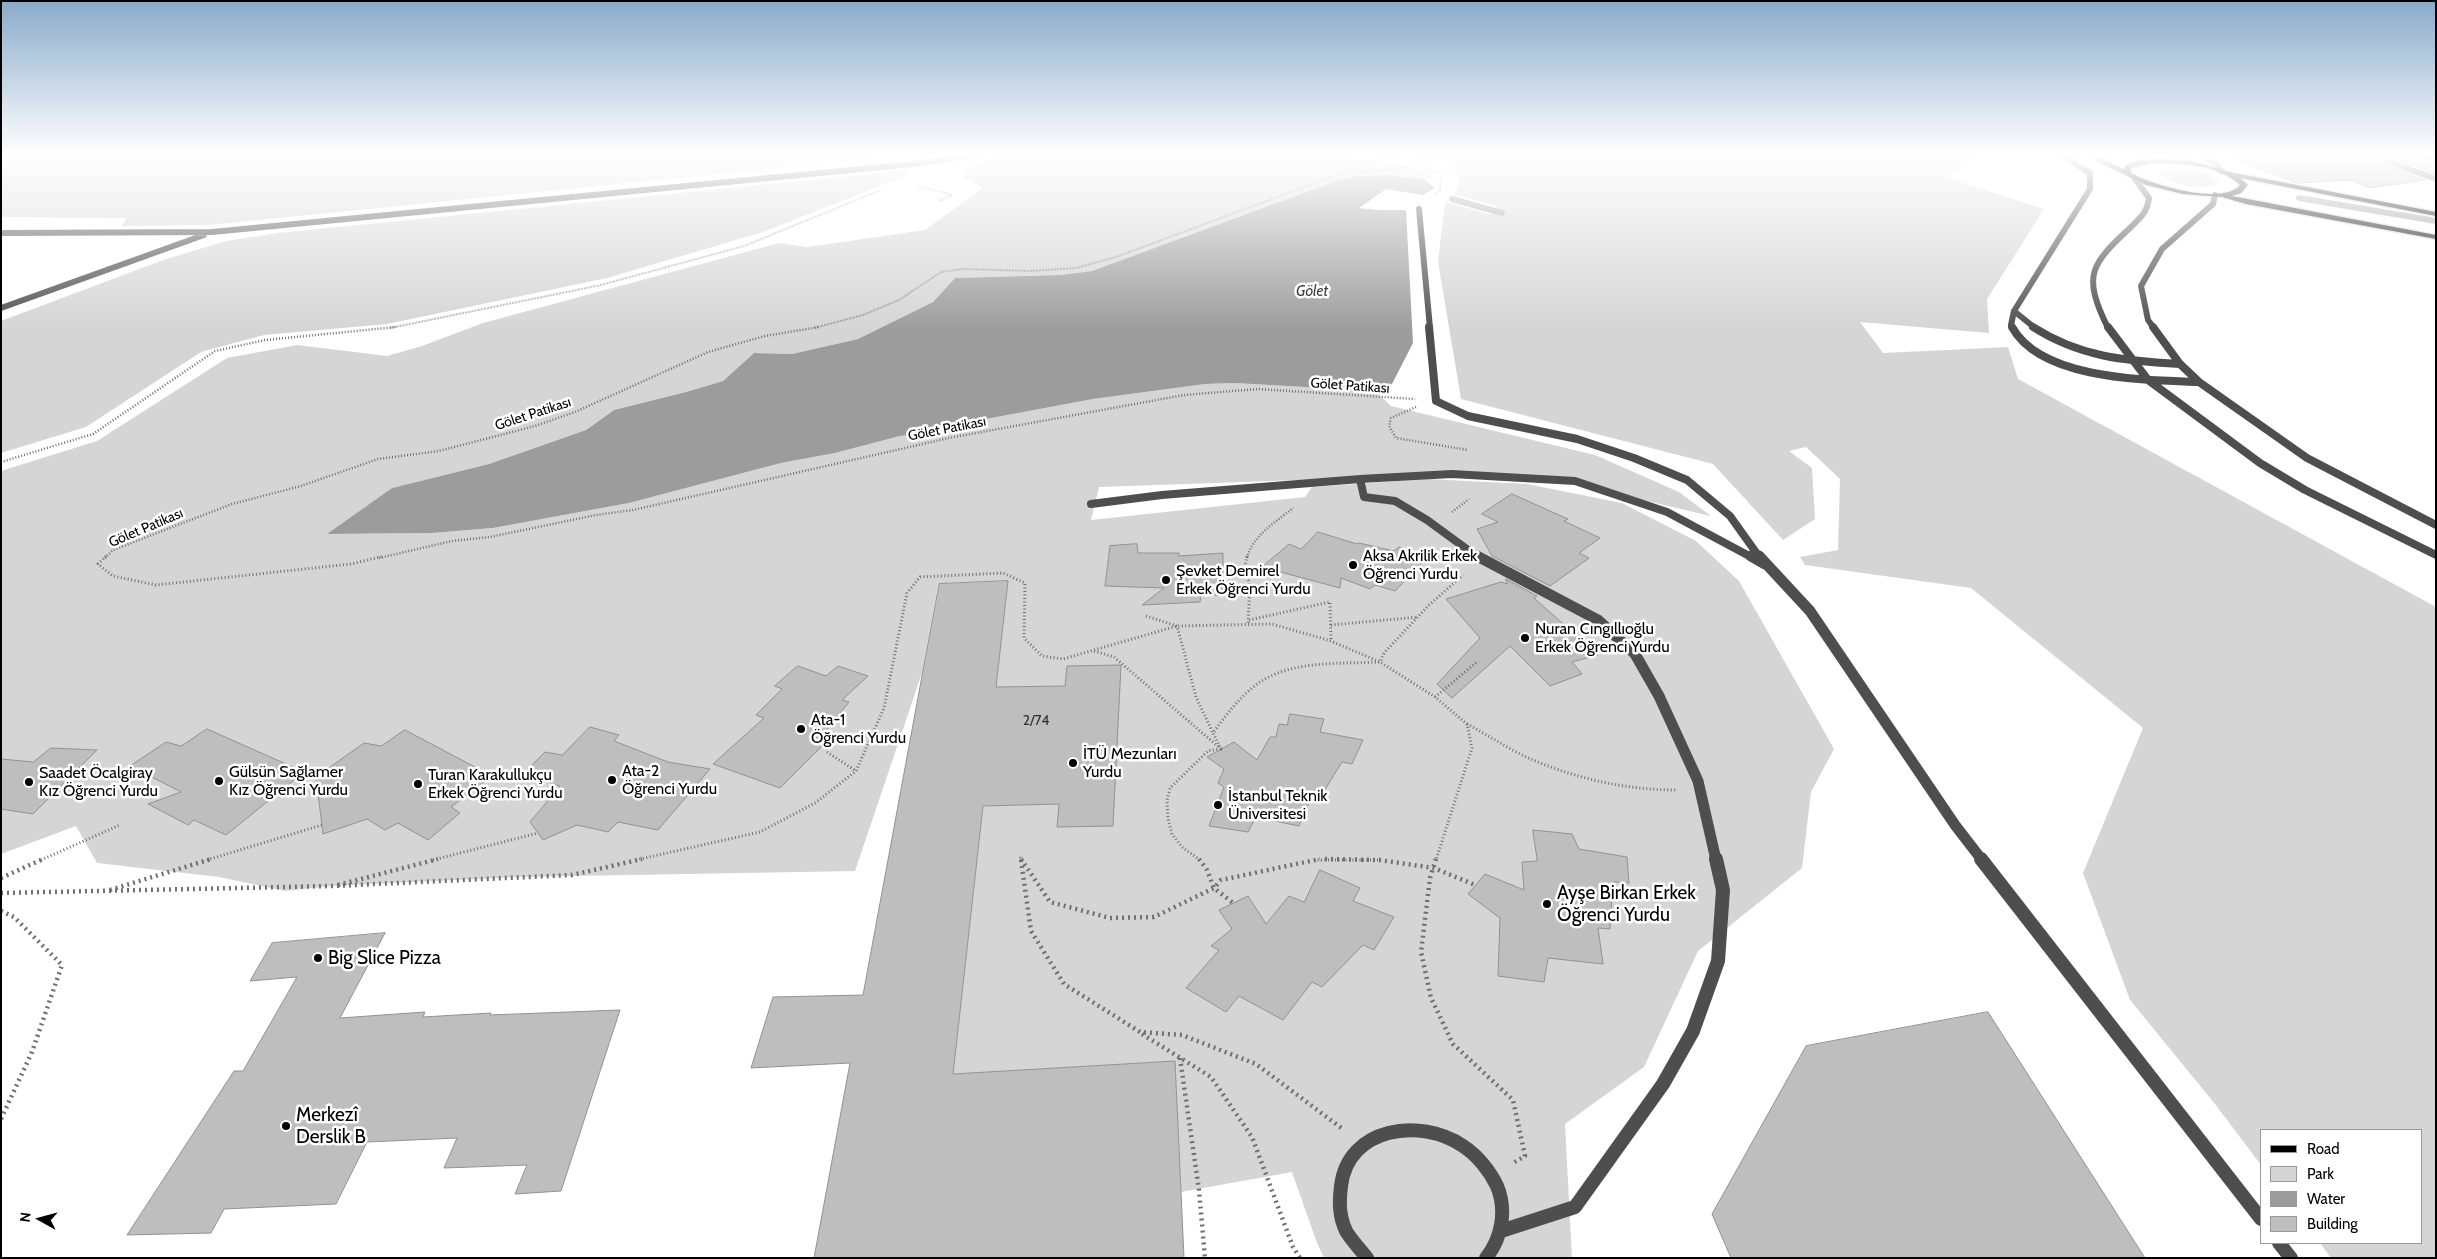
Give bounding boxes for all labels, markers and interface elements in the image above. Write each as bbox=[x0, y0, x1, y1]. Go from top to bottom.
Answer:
water label: Gölet bbox=[1296, 283, 1328, 301]
street label: Gölet Patikası bbox=[1310, 375, 1390, 397]
street label: Gölet Patikası bbox=[493, 394, 573, 434]
street label: Gölet Patikası bbox=[907, 413, 987, 445]
street label: Gölet Patikası bbox=[106, 505, 186, 551]
place label: Aksa Akrilik Erkek Öğrenci Yurdu bbox=[1363, 546, 1477, 584]
marker: Aksa Akrilik Erkek Öğrenci Yurdu bbox=[1347, 559, 1359, 571]
place label: Şevket Demirel Erkek Öğrenci Yurdu bbox=[1176, 561, 1311, 599]
marker: Şevket Demirel Erkek Öğrenci Yurdu bbox=[1160, 574, 1172, 586]
place label: Nuran Cıngıllıoğlu Erkek Öğrenci Yurdu bbox=[1535, 619, 1670, 657]
marker: Nuran Cıngıllıoğlu Erkek Öğrenci Yurdu bbox=[1519, 632, 1531, 644]
place label: Ata-1 Öğrenci Yurdu bbox=[811, 710, 906, 748]
house number: 2/74 bbox=[1023, 713, 1049, 729]
marker: Ata-1 Öğrenci Yurdu bbox=[795, 723, 807, 735]
place label: İTÜ Mezunları Yurdu bbox=[1083, 744, 1177, 782]
marker: İTÜ Mezunları Yurdu bbox=[1067, 757, 1079, 769]
place label: Ata-2 Öğrenci Yurdu bbox=[622, 761, 717, 799]
place label: Gülsün Sağlamer Kız Öğrenci Yurdu bbox=[229, 762, 348, 800]
place label: Saadet Öcalgiray Kız Öğrenci Yurdu bbox=[39, 763, 158, 801]
place label: Turan Karakullukçu Erkek Öğrenci Yurdu bbox=[428, 765, 563, 803]
marker: Ata-2 Öğrenci Yurdu bbox=[606, 774, 618, 786]
marker: Gülsün Sağlamer Kız Öğrenci Yurdu bbox=[213, 775, 225, 787]
marker: Saadet Öcalgiray Kız Öğrenci Yurdu bbox=[23, 776, 35, 788]
marker: Turan Karakullukçu Erkek Öğrenci Yurdu bbox=[412, 778, 424, 790]
place label: İstanbul Teknik Üniversitesi bbox=[1228, 786, 1327, 824]
marker: İstanbul Teknik Üniversitesi bbox=[1212, 799, 1224, 811]
place label: Ayşe Birkan Erkek Öğrenci Yurdu bbox=[1557, 882, 1696, 926]
marker: Ayşe Birkan Erkek Öğrenci Yurdu bbox=[1541, 898, 1553, 910]
place label: Big Slice Pizza bbox=[328, 947, 441, 969]
marker: Big Slice Pizza bbox=[312, 952, 324, 964]
place label: Merkezî Derslik B bbox=[296, 1104, 366, 1148]
marker: Merkezî Derslik B bbox=[280, 1120, 292, 1132]
legend bbox=[2260, 1129, 2422, 1244]
text: Road bbox=[2307, 1140, 2340, 1158]
text: Park bbox=[2307, 1165, 2334, 1183]
text: Water bbox=[2307, 1190, 2345, 1208]
north arrow bbox=[15, 1194, 65, 1244]
text: N bbox=[16, 1211, 35, 1223]
text: Building bbox=[2307, 1215, 2358, 1233]

